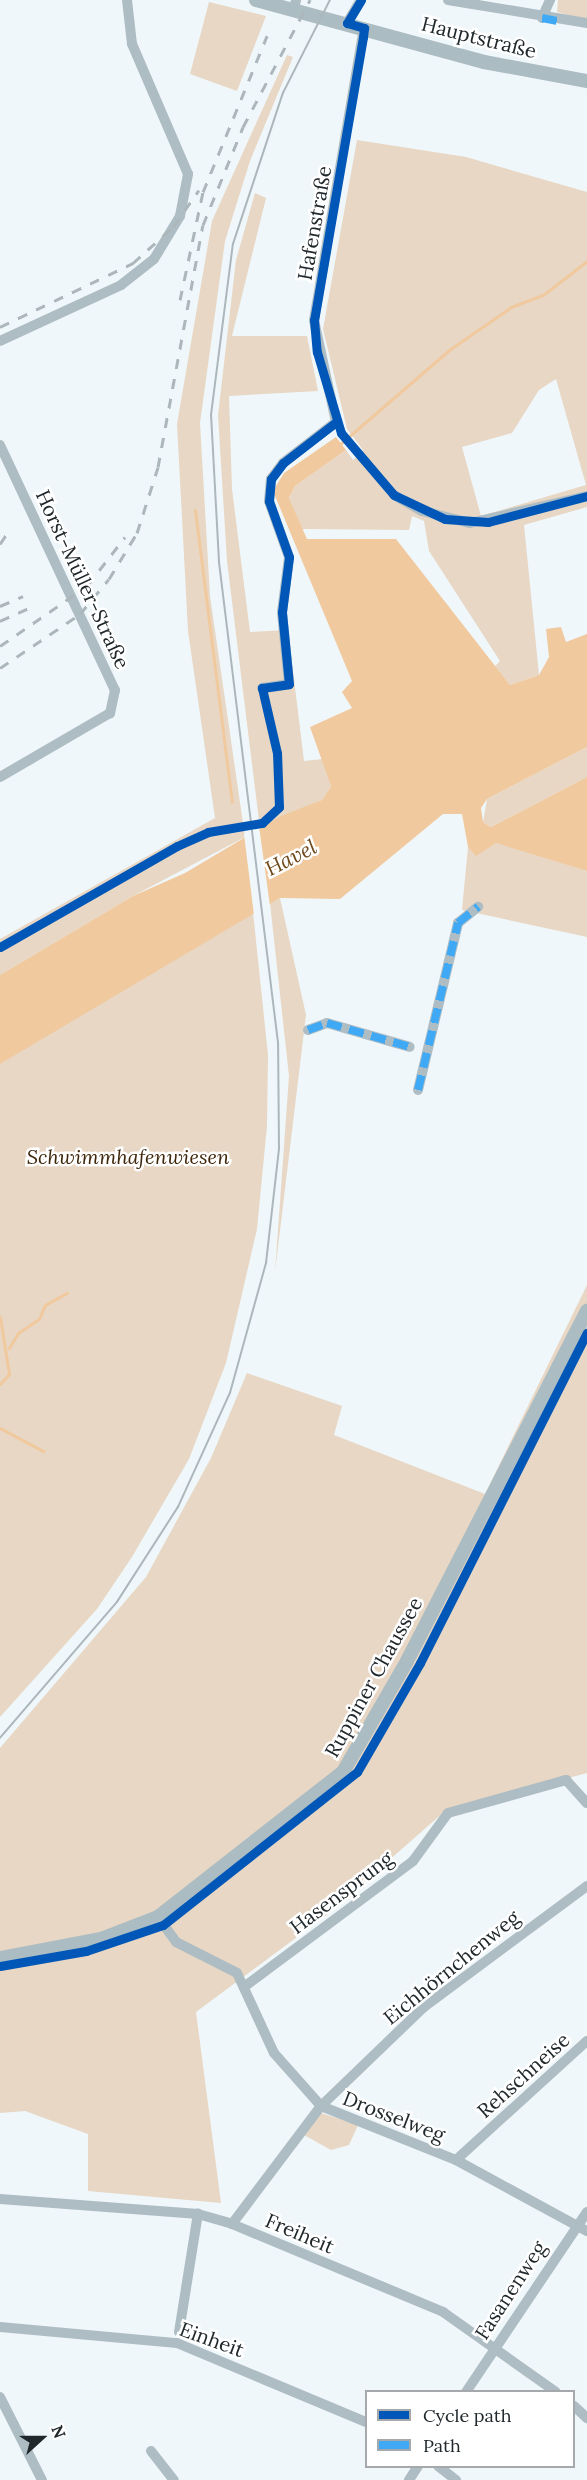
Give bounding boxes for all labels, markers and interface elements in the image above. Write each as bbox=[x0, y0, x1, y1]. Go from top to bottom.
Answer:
street label: Hauptstraße bbox=[419, 11, 539, 63]
street label: Hafenstraße bbox=[292, 164, 336, 282]
street label: Horst-Müller-Straße bbox=[31, 486, 135, 672]
water label: Havel bbox=[261, 834, 321, 882]
park label: Schwimmhafenwiesen bbox=[27, 1144, 229, 1168]
street label: Ruppiner Chaussee bbox=[319, 1593, 427, 1761]
street label: Hasensprung bbox=[285, 1845, 397, 1939]
street label: Eichhörnchenweg bbox=[378, 1905, 524, 2029]
street label: Rehschneise bbox=[472, 2027, 574, 2123]
street label: Drosselweg bbox=[340, 2086, 448, 2146]
street label: Freiheit bbox=[262, 2208, 338, 2258]
street label: Fasanenweg bbox=[469, 2236, 551, 2344]
street label: Einheit bbox=[177, 2316, 247, 2362]
legend bbox=[365, 2390, 575, 2468]
text: Cycle path bbox=[423, 2404, 512, 2427]
north arrow bbox=[12, 2408, 72, 2468]
text: N bbox=[47, 2422, 70, 2441]
text: Path bbox=[423, 2434, 461, 2457]

